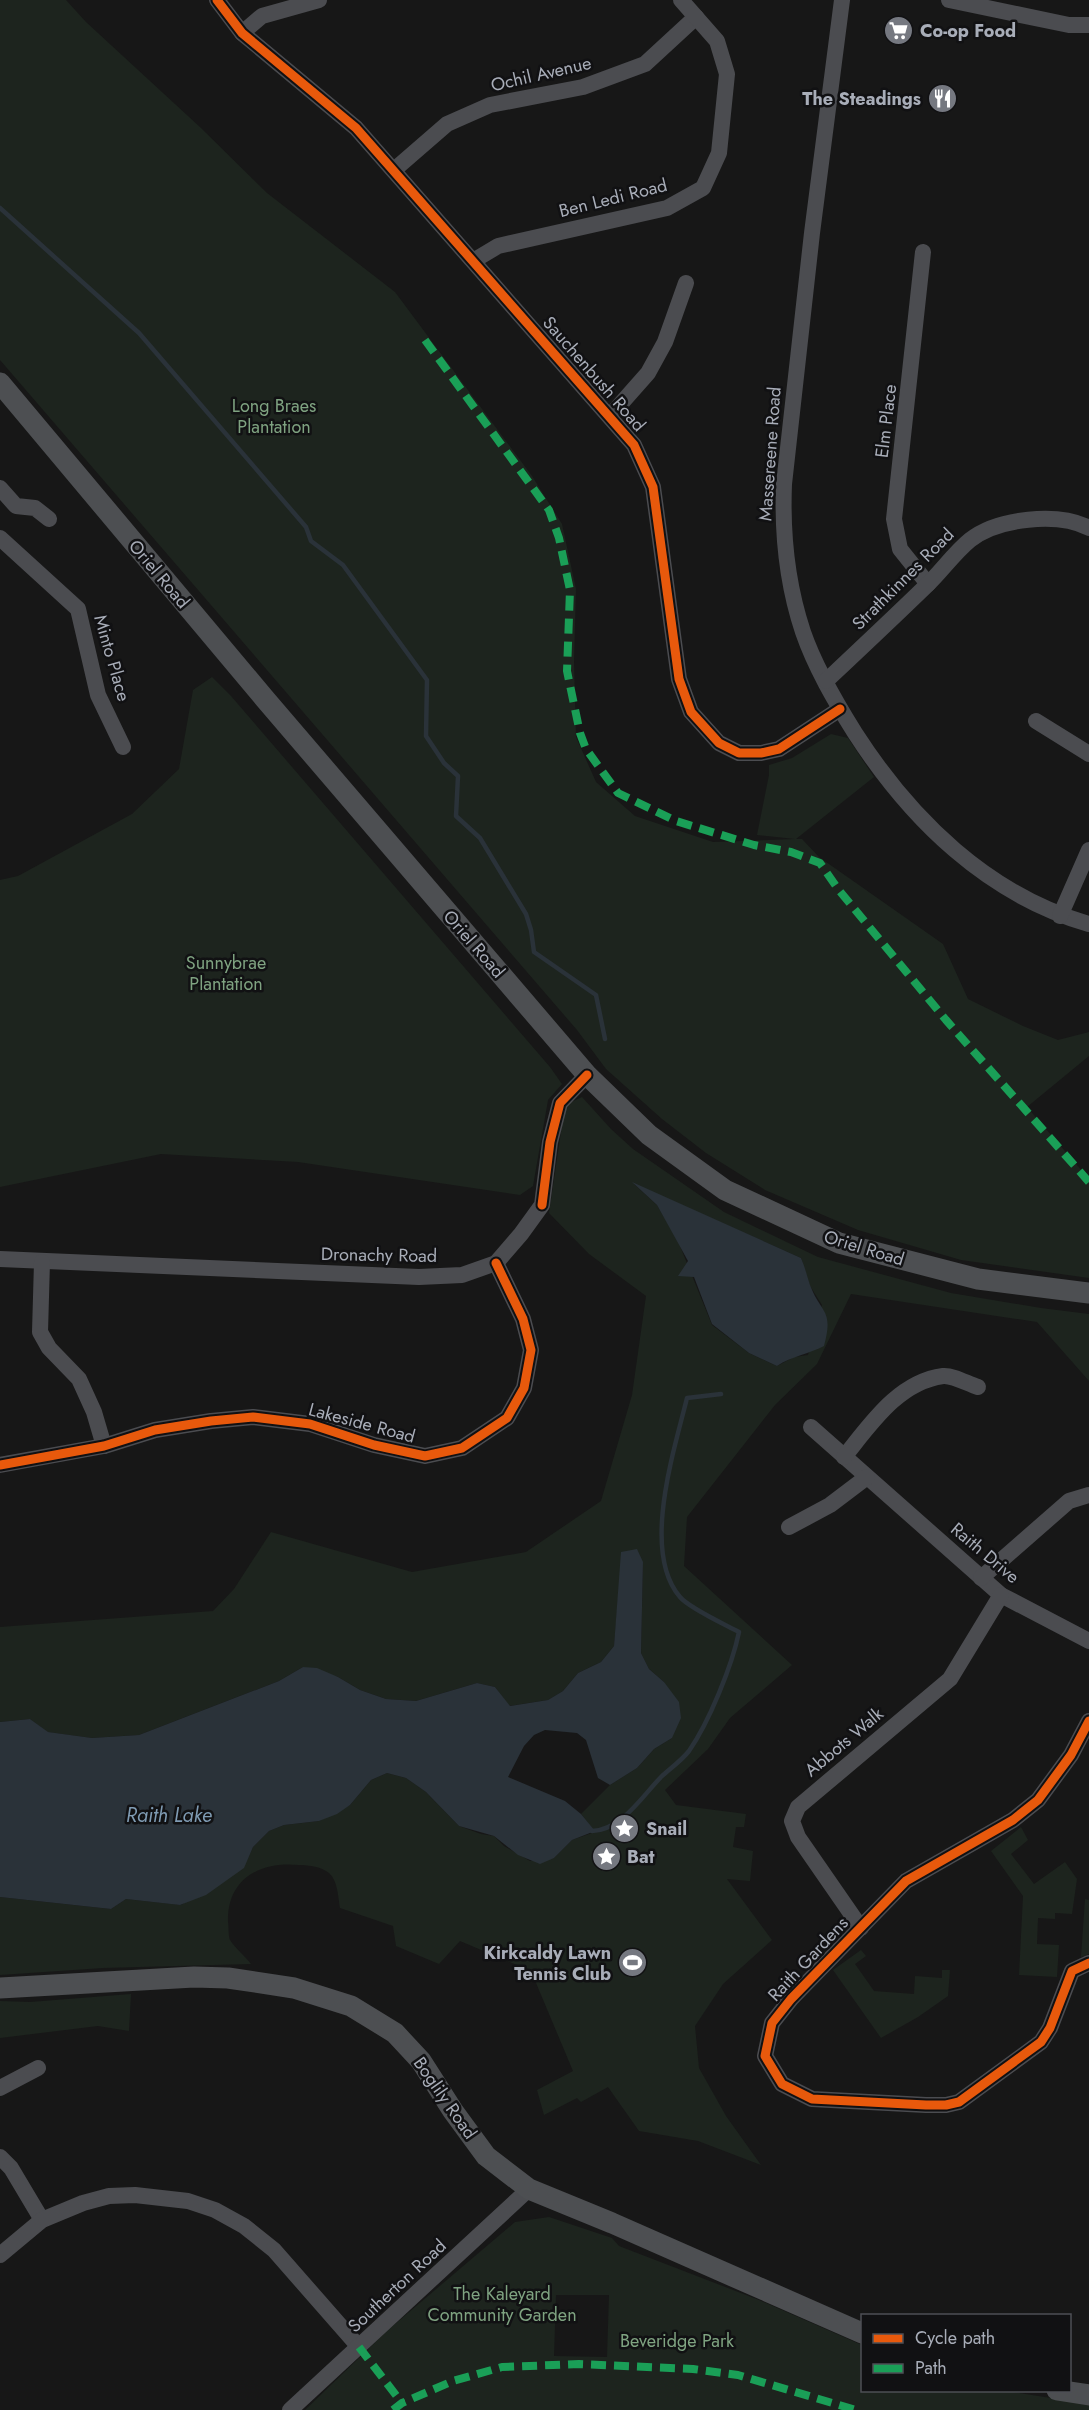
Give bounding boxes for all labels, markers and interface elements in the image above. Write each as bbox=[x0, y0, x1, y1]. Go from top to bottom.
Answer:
supermarket icon: Co-op Food bbox=[883, 15, 915, 47]
place label: Co-op Food bbox=[920, 18, 1016, 44]
street label: Ochil Avenue bbox=[488, 50, 594, 98]
restaurant icon: The Steadings bbox=[926, 83, 958, 115]
place label: The Steadings bbox=[802, 86, 921, 112]
street label: Ben Ledi Road bbox=[556, 172, 670, 224]
street label: Sauchenbush Road bbox=[536, 311, 652, 437]
street label: Elm Place bbox=[869, 383, 903, 459]
street label: Massereene Road bbox=[752, 386, 788, 522]
park label: Long Braes Plantation bbox=[232, 393, 316, 440]
street label: Strathkinnes Road bbox=[846, 522, 960, 636]
street label: Oriel Road bbox=[122, 534, 196, 614]
street label: Minto Place bbox=[87, 612, 137, 704]
street label: Oriel Road bbox=[437, 904, 511, 984]
park label: Sunnybrae Plantation bbox=[186, 950, 266, 997]
street label: Oriel Road bbox=[821, 1223, 907, 1273]
street label: Dronachy Road bbox=[321, 1241, 437, 1269]
street label: Lakeside Road bbox=[306, 1396, 418, 1450]
street label: Raith Drive bbox=[945, 1516, 1025, 1590]
street label: Abbots Walk bbox=[799, 1701, 889, 1783]
water label: Raith Lake bbox=[126, 1801, 212, 1830]
place icon: Snail bbox=[609, 1813, 641, 1845]
place label: Snail bbox=[646, 1816, 687, 1842]
place icon: Bat bbox=[590, 1841, 622, 1873]
place label: Bat bbox=[627, 1844, 655, 1870]
street label: Raith Gardens bbox=[762, 1911, 854, 2007]
place label: Kirkcaldy Lawn Tennis Club bbox=[483, 1940, 611, 1987]
sports icon: Kirkcaldy Lawn Tennis Club bbox=[616, 1947, 648, 1979]
street label: Boglily Road bbox=[407, 2052, 483, 2144]
street label: Southerton Road bbox=[342, 2233, 452, 2339]
park label: The Kaleyard Community Garden bbox=[427, 2281, 577, 2328]
legend bbox=[861, 2314, 1071, 2392]
text: Cycle path bbox=[915, 2325, 995, 2351]
park label: Beveridge Park bbox=[620, 2328, 734, 2354]
text: Path bbox=[915, 2355, 947, 2381]

